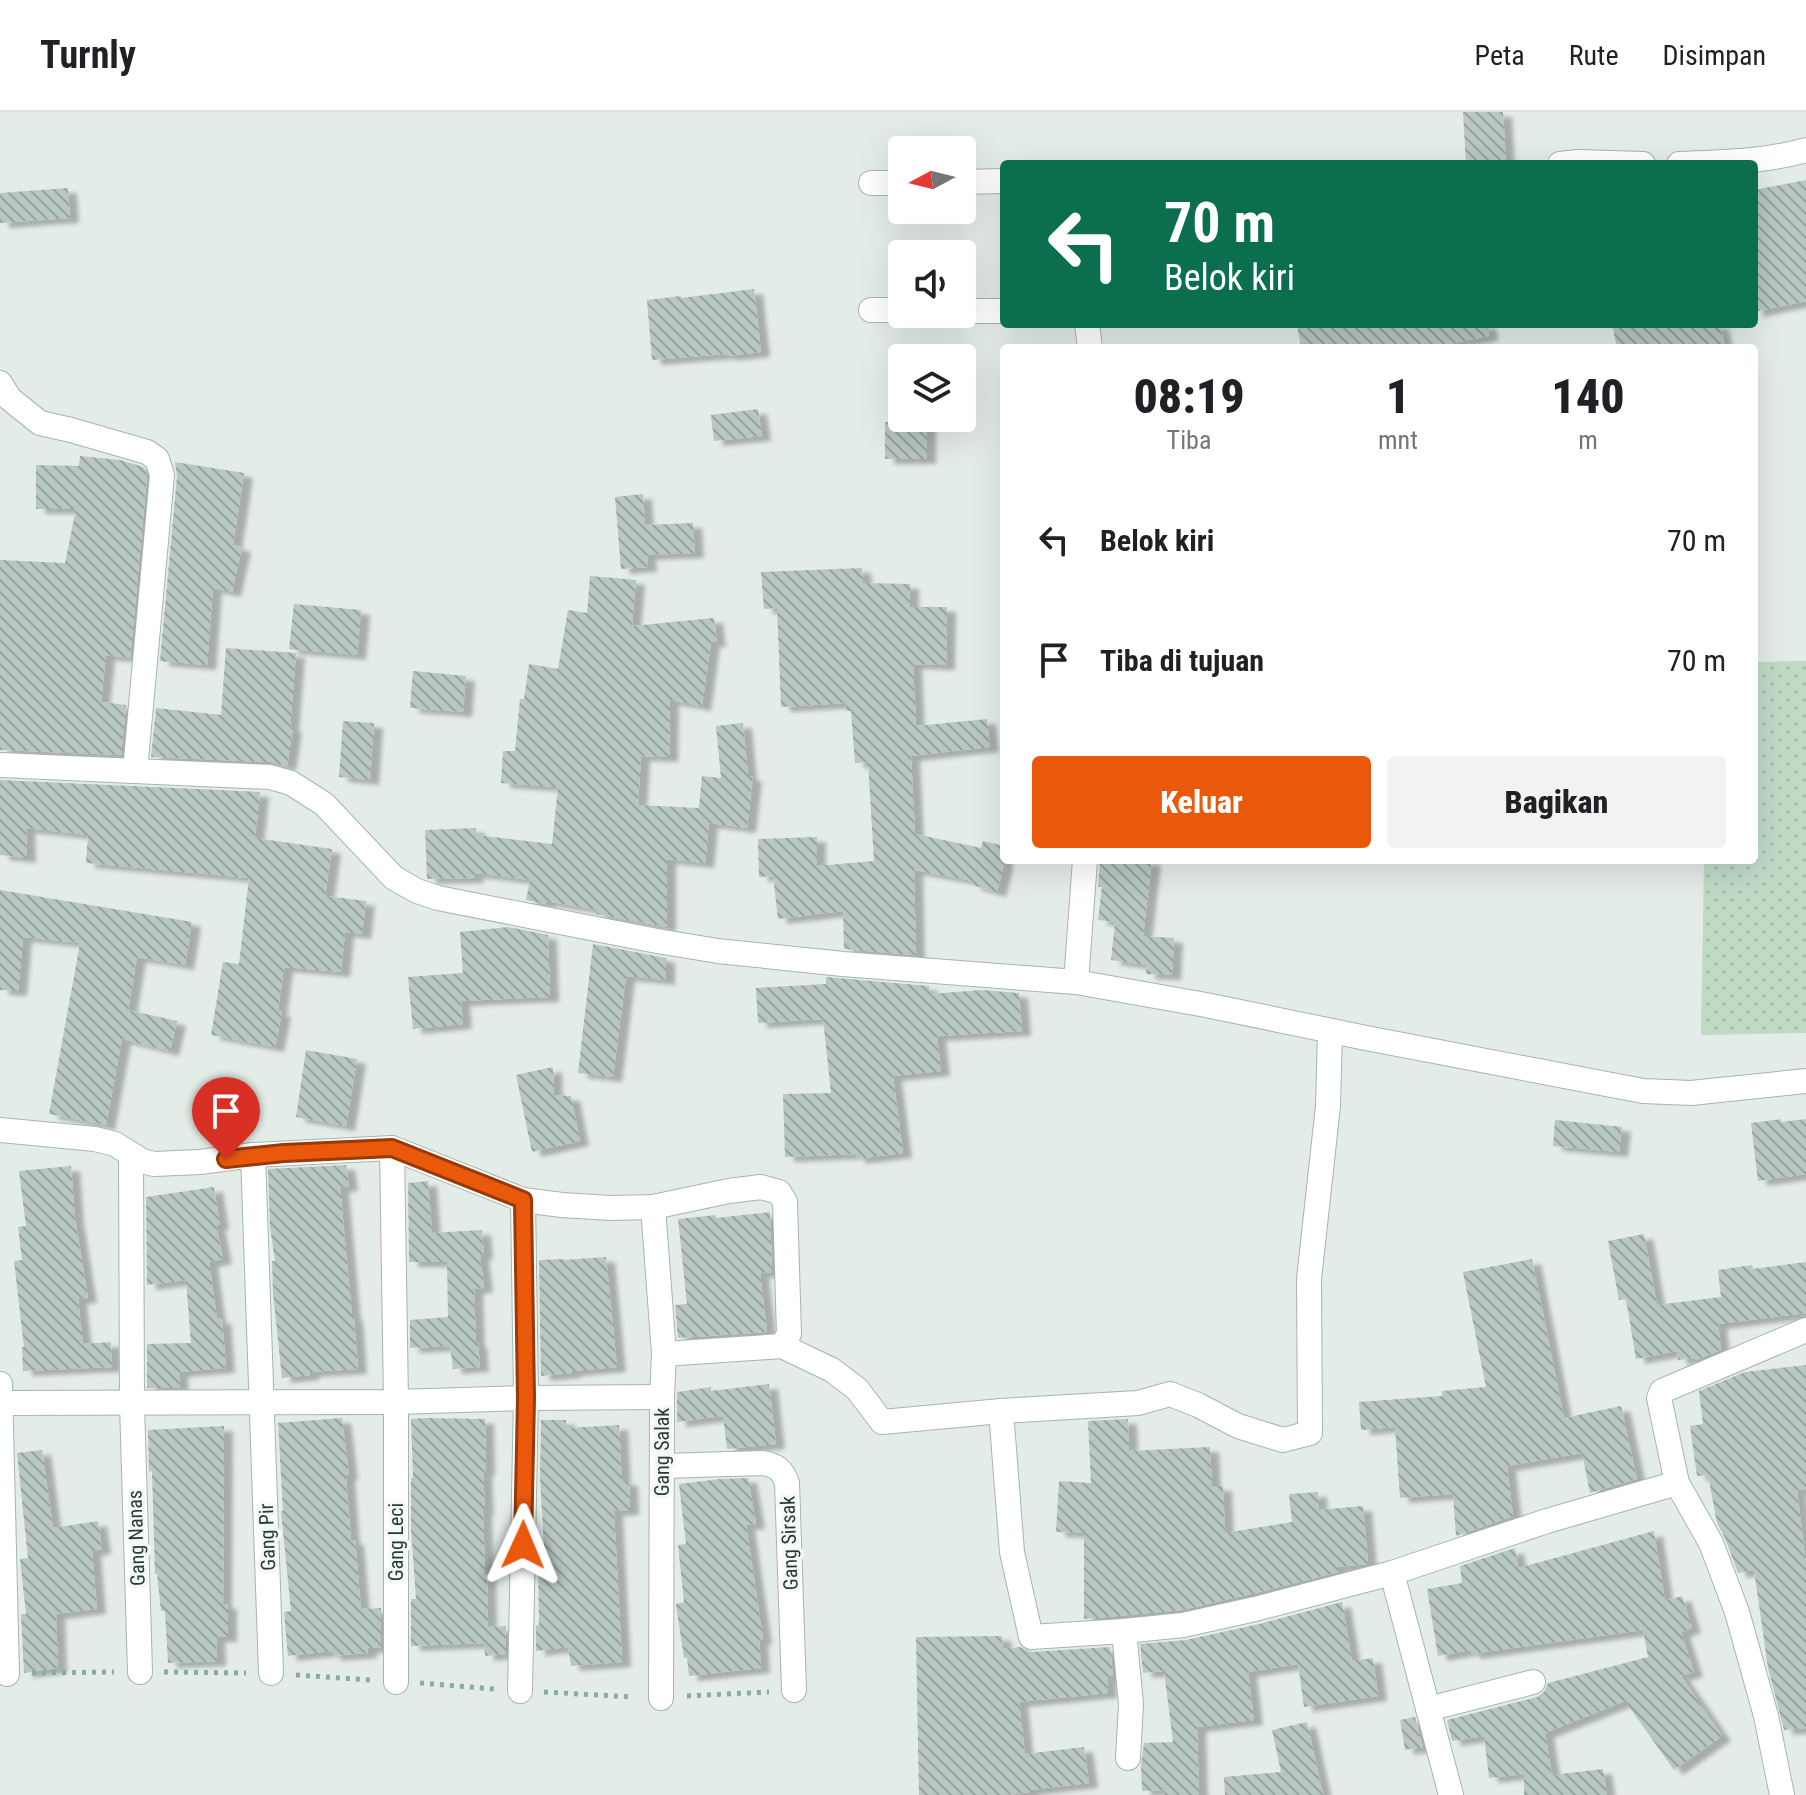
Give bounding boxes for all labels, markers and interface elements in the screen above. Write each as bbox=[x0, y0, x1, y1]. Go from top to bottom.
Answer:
text: Turnly bbox=[40, 33, 136, 77]
text: Peta bbox=[1475, 39, 1525, 72]
text: Rute bbox=[1569, 39, 1619, 72]
text: Disimpan bbox=[1663, 39, 1766, 72]
north arrow bbox=[888, 136, 976, 224]
map controls bbox=[888, 136, 976, 432]
text: 70 m bbox=[1164, 190, 1275, 256]
icon: left bbox=[1032, 192, 1136, 296]
button: sound bbox=[888, 240, 976, 328]
text: Belok kiri bbox=[1164, 257, 1295, 299]
button: layers bbox=[888, 344, 976, 432]
text: 08:19 bbox=[1133, 368, 1245, 425]
text: 1 bbox=[1386, 368, 1410, 425]
text: 140 bbox=[1551, 368, 1625, 425]
text: Tiba bbox=[1167, 425, 1211, 455]
text: mnt bbox=[1378, 425, 1418, 455]
text: m bbox=[1578, 425, 1598, 455]
icon: left bbox=[1032, 518, 1076, 562]
text: Belok kiri bbox=[1100, 523, 1214, 558]
text: 70 m bbox=[1667, 523, 1726, 558]
icon: arrive bbox=[1032, 638, 1076, 682]
text: Tiba di tujuan bbox=[1100, 643, 1264, 678]
text: 70 m bbox=[1667, 643, 1726, 678]
button: Keluar bbox=[1032, 756, 1371, 848]
button: Bagikan bbox=[1387, 756, 1726, 848]
pin bbox=[192, 1077, 260, 1159]
icon: arrive bbox=[204, 1089, 248, 1133]
street label: Gang Salak bbox=[650, 1408, 674, 1496]
street label: Gang Nanas bbox=[122, 1490, 150, 1586]
street label: Gang Sirsak bbox=[775, 1495, 803, 1591]
street label: Gang Pir bbox=[254, 1503, 280, 1571]
street label: Gang Leci bbox=[384, 1503, 408, 1581]
position arrow bbox=[481, 1503, 565, 1587]

